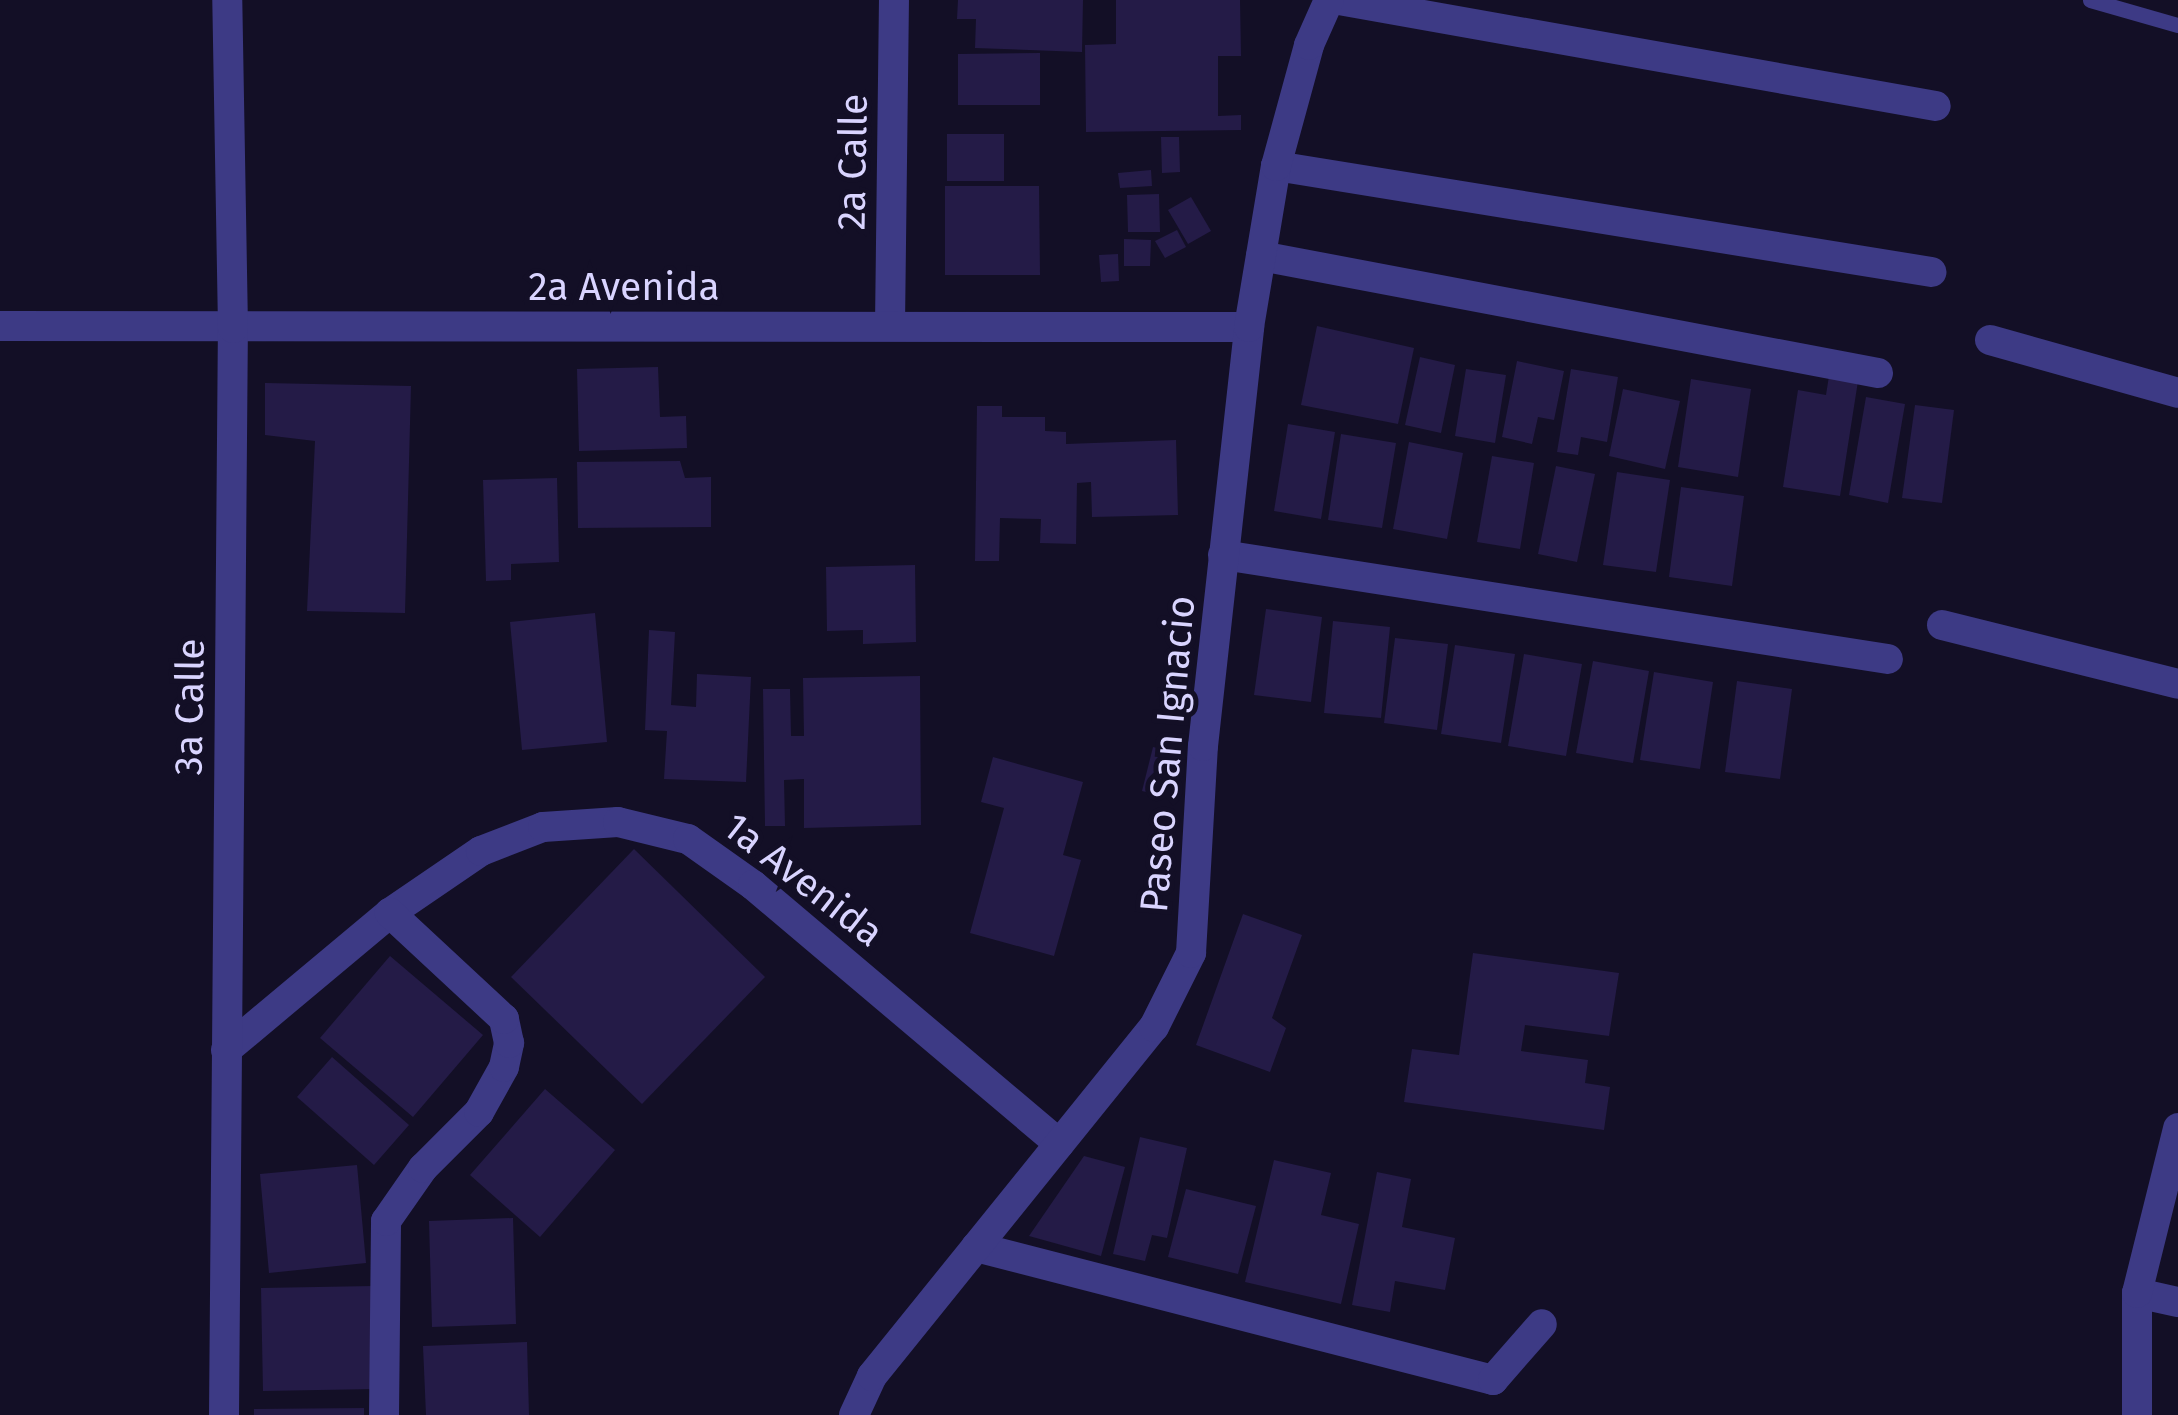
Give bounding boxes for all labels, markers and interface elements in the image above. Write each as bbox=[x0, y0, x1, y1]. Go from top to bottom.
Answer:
street label: 2a Calle bbox=[828, 93, 878, 231]
street label: 2a Avenida bbox=[528, 264, 720, 310]
street label: Paseo San Ignacio bbox=[1131, 594, 1205, 914]
street label: 3a Calle bbox=[165, 638, 215, 776]
street label: 1a Avenida bbox=[714, 803, 892, 957]

